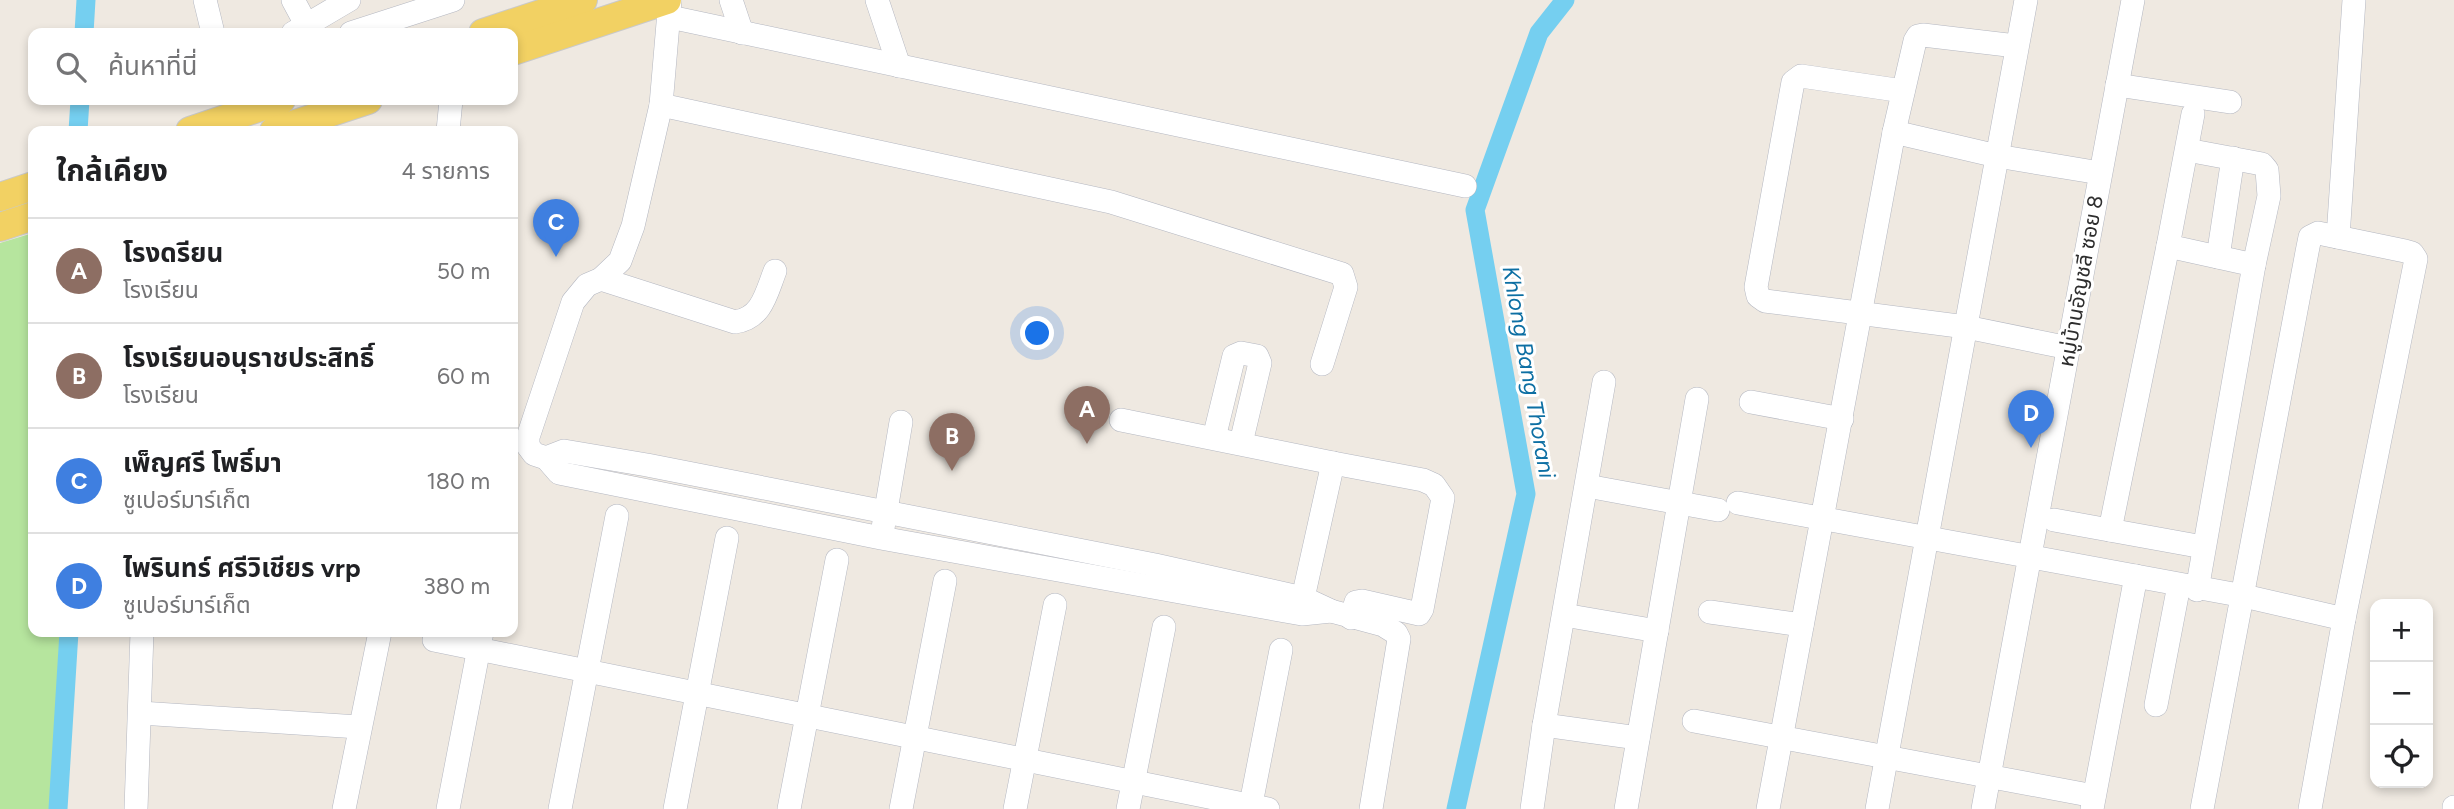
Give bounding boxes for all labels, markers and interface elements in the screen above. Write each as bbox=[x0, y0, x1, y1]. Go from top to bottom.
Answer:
search box bbox=[28, 28, 518, 105]
icon: search bbox=[52, 48, 90, 86]
text: ค้นหาที่นี่ bbox=[108, 50, 198, 82]
text: ใกล้เคียง bbox=[56, 152, 168, 189]
text: 4 รายการ bbox=[401, 157, 490, 185]
street label: หมู่บ้านอัญชลี ซอย 8 bbox=[2053, 193, 2109, 369]
pin: C bbox=[533, 199, 579, 257]
text: โรงดรียน bbox=[123, 237, 223, 269]
text: A bbox=[71, 257, 87, 285]
text: 50 m bbox=[437, 257, 490, 285]
water label: Khlong Bang Thorani bbox=[1497, 264, 1562, 481]
text: โรงเรียน bbox=[123, 276, 199, 304]
your location bbox=[1020, 316, 1054, 350]
text: โรงเรียนอนุราชประสิทธิ์ bbox=[123, 342, 374, 374]
text: B bbox=[72, 362, 86, 390]
text: 60 m bbox=[437, 362, 490, 390]
text: โรงเรียน bbox=[123, 381, 199, 409]
pin: A bbox=[1064, 386, 1110, 444]
pin: D bbox=[2008, 390, 2054, 448]
pin: B bbox=[929, 413, 975, 471]
text: เพ็ญศรี โพธิ์มา bbox=[123, 447, 282, 479]
text: C bbox=[71, 467, 87, 495]
text: 180 m bbox=[426, 467, 490, 495]
text: ซูเปอร์มาร์เก็ต bbox=[123, 486, 251, 514]
text: ไพรินทร์ ศรีวิเชียร vrp bbox=[123, 552, 361, 584]
text: D bbox=[71, 572, 87, 600]
text: 380 m bbox=[423, 572, 490, 600]
text: ซูเปอร์มาร์เก็ต bbox=[123, 591, 251, 619]
map controls bbox=[2370, 599, 2433, 788]
button: + bbox=[2370, 599, 2433, 662]
button: − bbox=[2370, 662, 2433, 725]
button: locate bbox=[2370, 725, 2433, 788]

